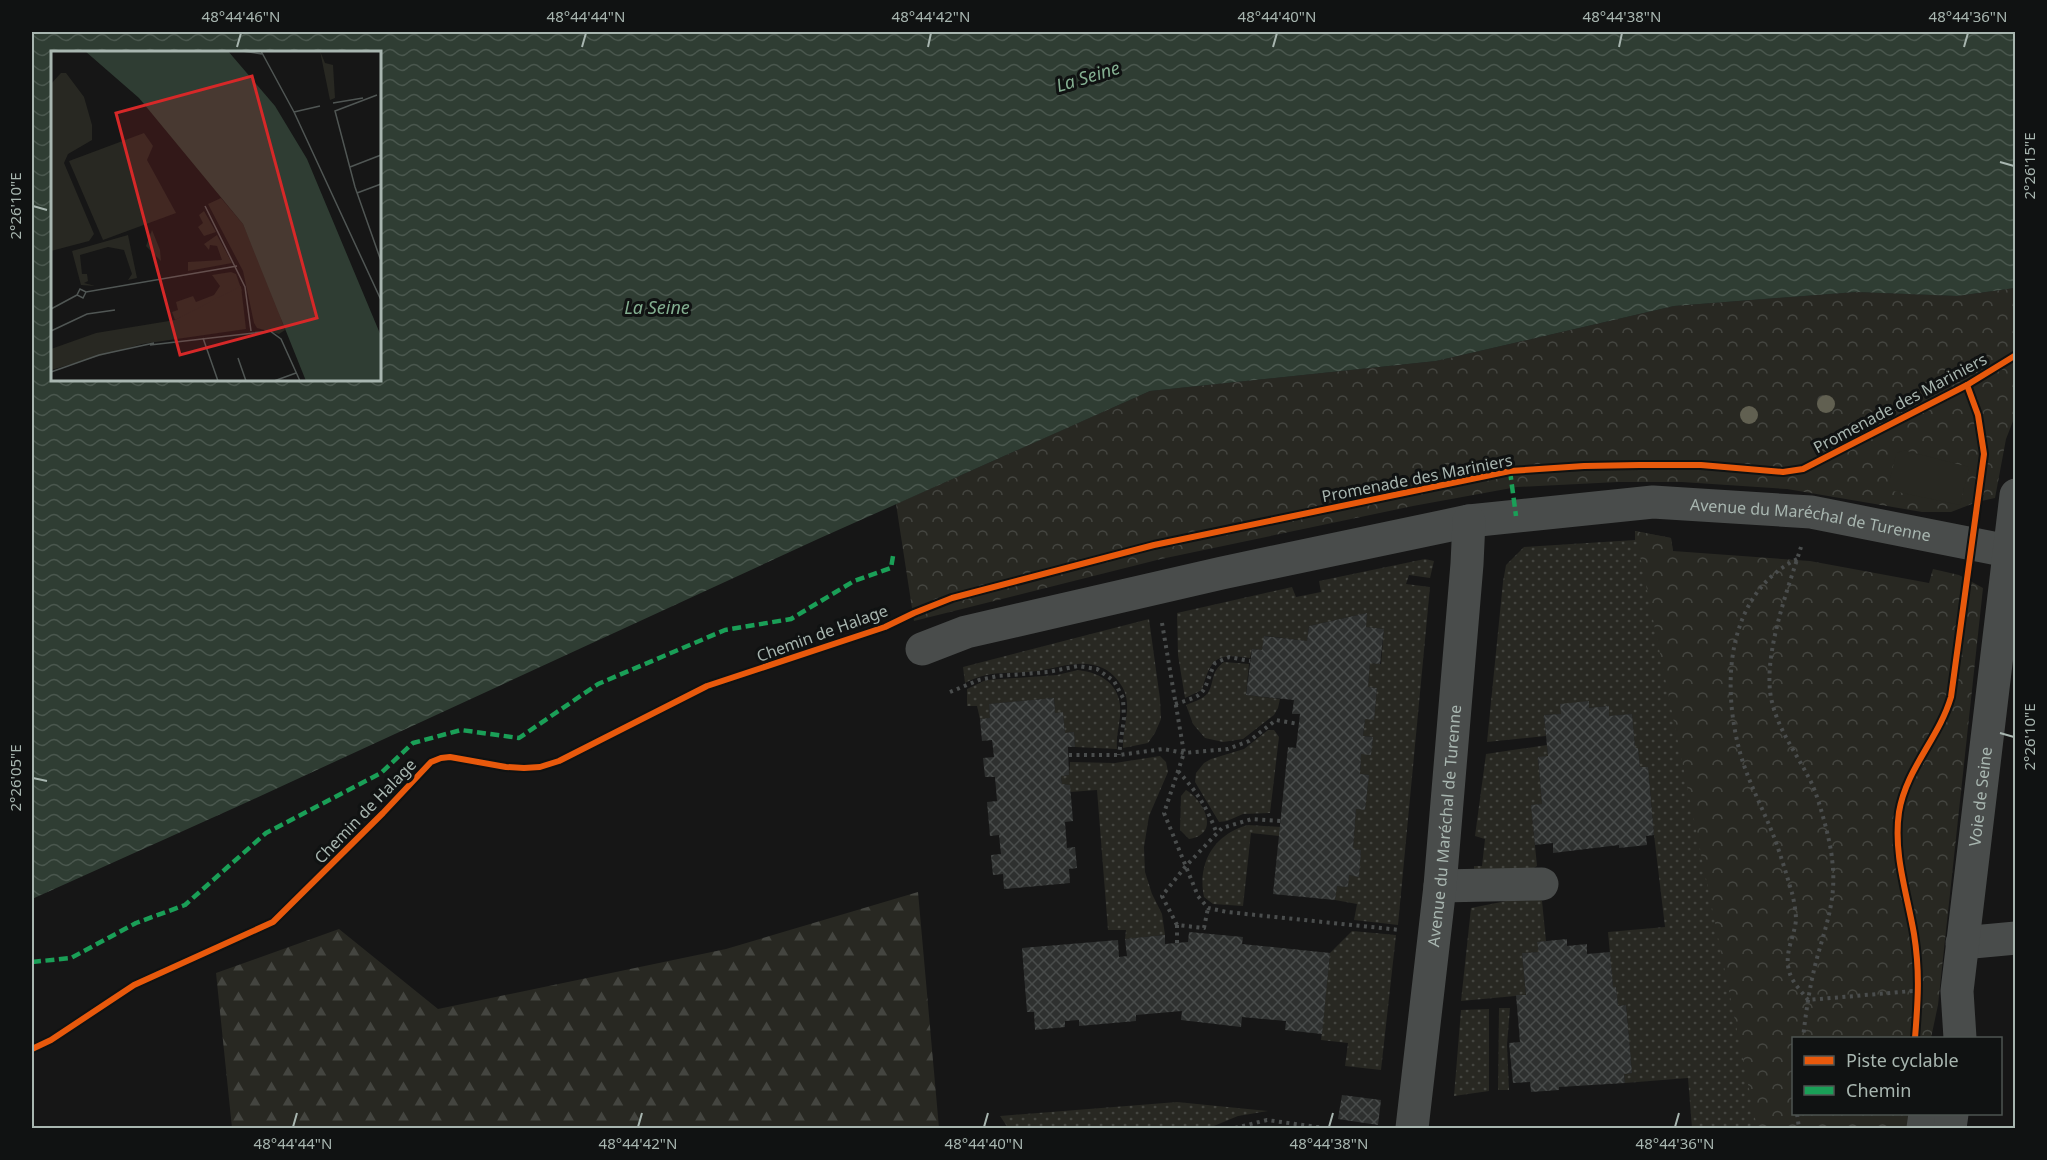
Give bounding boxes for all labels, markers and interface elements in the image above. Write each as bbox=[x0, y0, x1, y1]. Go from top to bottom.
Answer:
text: 48°44'46"N bbox=[202, 6, 280, 26]
text: 48°44'44"N bbox=[547, 6, 625, 26]
text: 48°44'42"N bbox=[892, 6, 970, 26]
text: 48°44'40"N bbox=[1238, 6, 1316, 26]
text: 48°44'38"N bbox=[1583, 6, 1661, 26]
text: 48°44'36"N bbox=[1929, 6, 2007, 26]
inset map bbox=[51, 51, 381, 381]
water label: La Seine bbox=[1053, 55, 1123, 97]
text: 2°26'15"E bbox=[2019, 132, 2039, 200]
text: 2°26'10"E bbox=[5, 172, 25, 240]
water label: La Seine bbox=[624, 295, 690, 319]
street label: Promenade des Mariniers bbox=[1809, 348, 1991, 458]
street label: Promenade des Mariniers bbox=[1320, 449, 1514, 507]
street label: Avenue du Maréchal de Turenne bbox=[1689, 493, 1933, 546]
street label: Chemin de Halage bbox=[753, 599, 891, 667]
text: 2°26'10"E bbox=[2019, 703, 2039, 771]
street label: Avenue du Maréchal de Turenne bbox=[1422, 704, 1466, 948]
text: 2°26'05"E bbox=[5, 744, 25, 812]
street label: Voie de Seine bbox=[1963, 745, 1997, 848]
street label: Chemin de Halage bbox=[309, 754, 421, 868]
legend bbox=[1792, 1037, 2002, 1115]
text: Piste cyclable bbox=[1846, 1048, 1959, 1072]
text: Chemin bbox=[1846, 1078, 1911, 1102]
text: 48°44'44"N bbox=[254, 1133, 332, 1153]
text: 48°44'42"N bbox=[599, 1133, 677, 1153]
text: 48°44'40"N bbox=[945, 1133, 1023, 1153]
text: 48°44'38"N bbox=[1290, 1133, 1368, 1153]
text: 48°44'36"N bbox=[1636, 1133, 1714, 1153]

